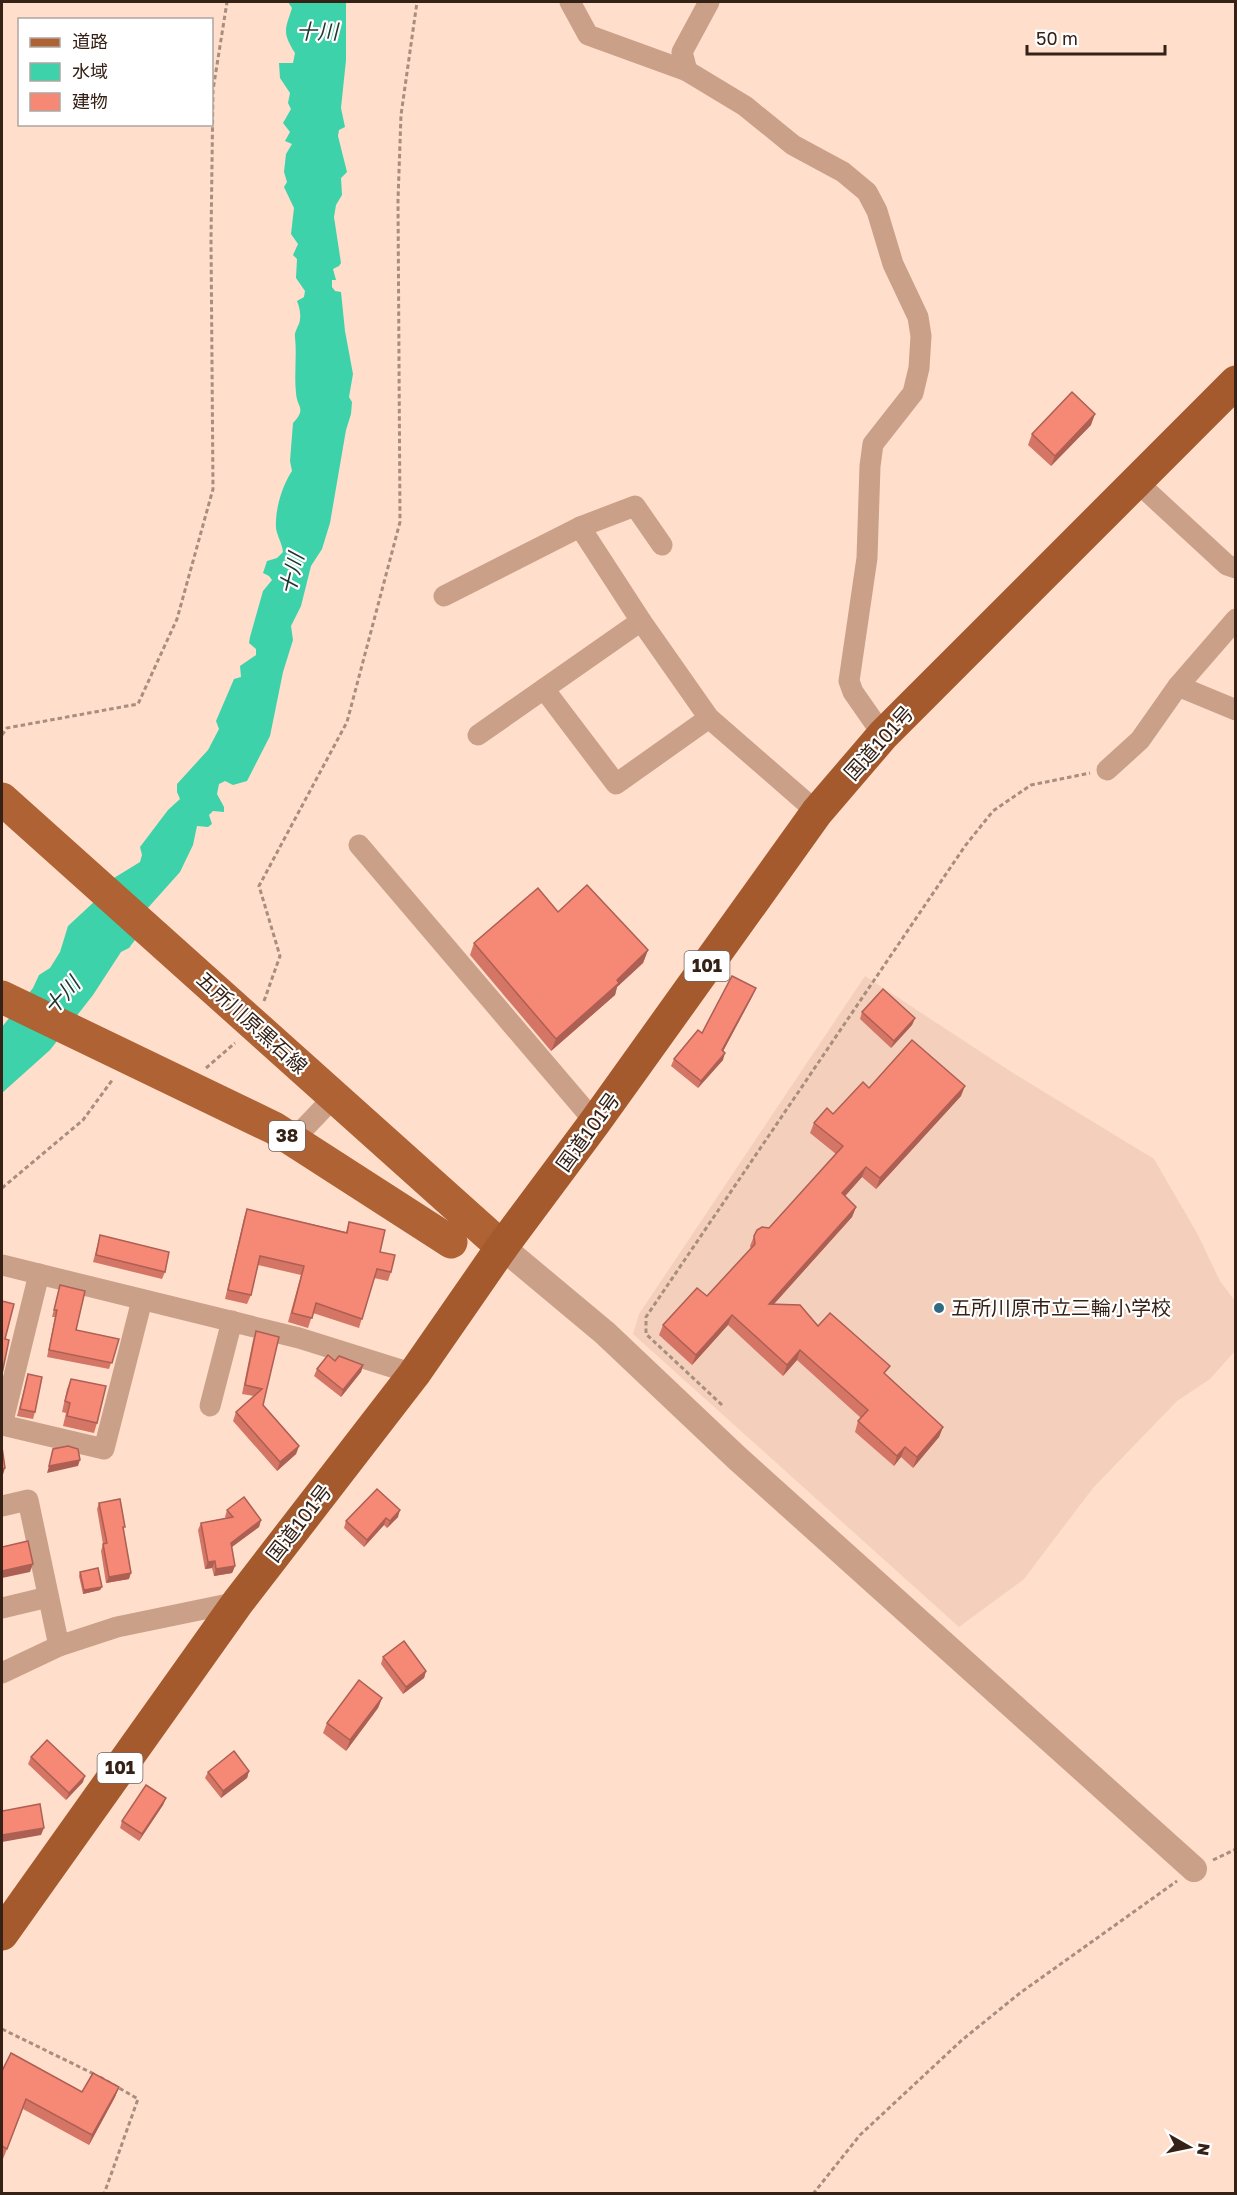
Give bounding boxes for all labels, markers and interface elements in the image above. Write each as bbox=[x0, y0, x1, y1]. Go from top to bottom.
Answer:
legend bbox=[18, 18, 213, 126]
water label: 十川 bbox=[296, 18, 340, 44]
scale bar bbox=[1027, 18, 1165, 56]
text: 50 m bbox=[1036, 27, 1078, 49]
text: 道路 bbox=[72, 30, 108, 52]
text: 水域 bbox=[72, 60, 108, 82]
text: 建物 bbox=[72, 90, 108, 112]
water label: 十川 bbox=[273, 548, 309, 597]
street label: 国道101号 bbox=[839, 700, 918, 784]
road number: 101 bbox=[684, 951, 730, 981]
street label: 五所川原黒石線 bbox=[193, 966, 313, 1078]
water label: 十川 bbox=[38, 970, 86, 1020]
street label: 国道101号 bbox=[550, 1087, 624, 1176]
road number: 38 bbox=[269, 1121, 305, 1151]
place label: 五所川原市立三輪小学校 bbox=[951, 1295, 1171, 1319]
marker: 五所川原市立三輪小学校 bbox=[932, 1301, 946, 1315]
street label: 国道101号 bbox=[260, 1479, 336, 1566]
road number: 101 bbox=[98, 1753, 142, 1783]
north arrow bbox=[1159, 2117, 1219, 2177]
text: N bbox=[1193, 2142, 1215, 2157]

